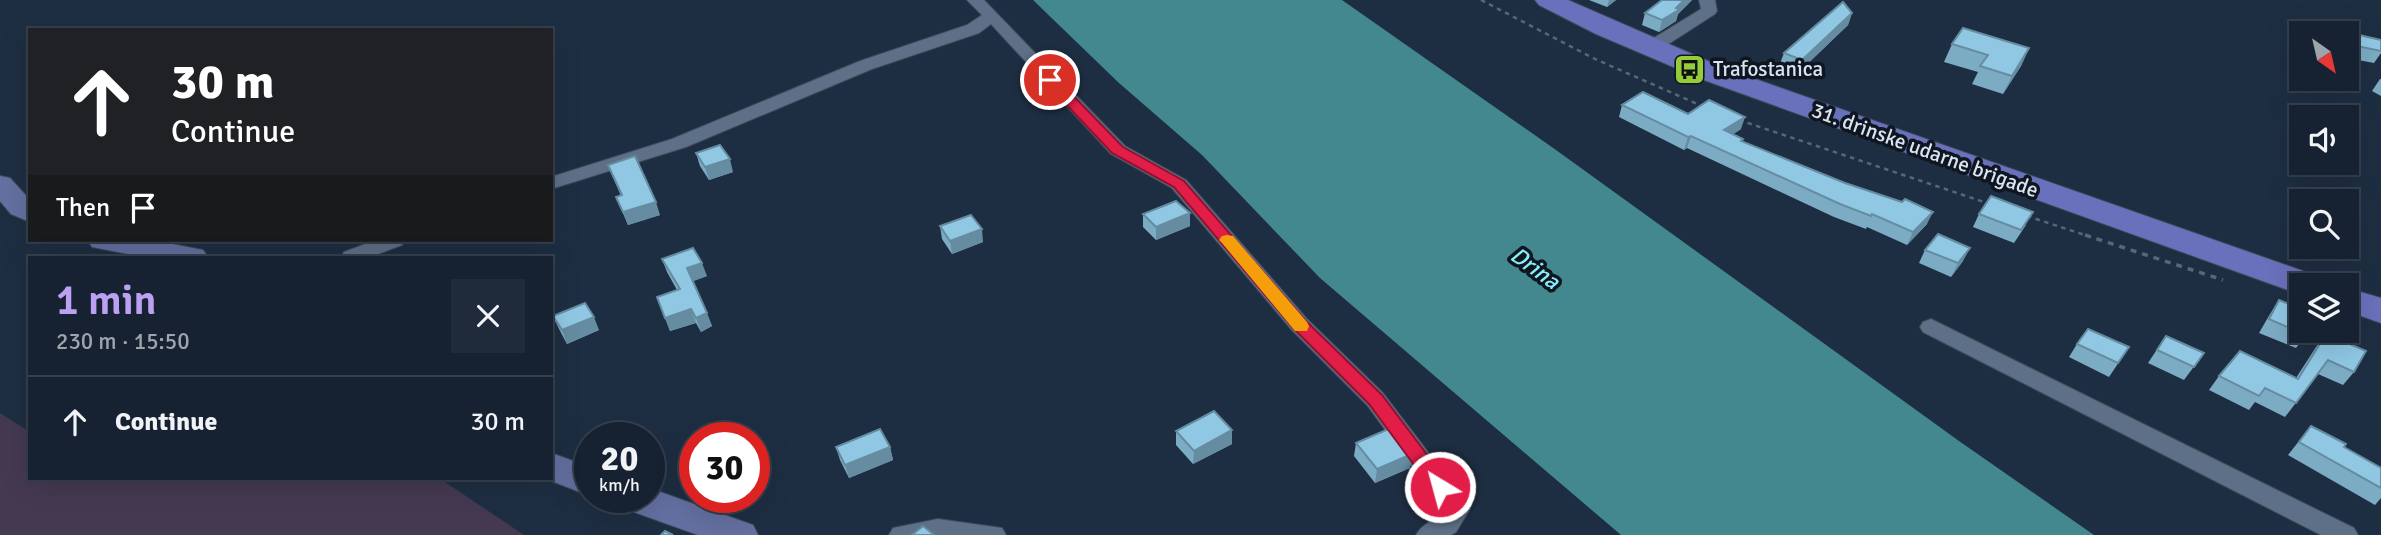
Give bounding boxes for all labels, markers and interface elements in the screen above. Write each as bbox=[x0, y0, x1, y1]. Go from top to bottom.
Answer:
north arrow bbox=[2289, 21, 2359, 91]
map controls bbox=[2289, 21, 2359, 343]
pin bbox=[1020, 50, 1080, 110]
text: 30 m bbox=[171, 52, 274, 112]
bus stop icon: Trafostanica bbox=[1673, 52, 1707, 86]
icon: ahead bbox=[56, 56, 147, 147]
place label: Trafostanica bbox=[1713, 56, 1823, 82]
icon: arrive bbox=[1031, 61, 1069, 99]
street label: 31. drinske udarne brigade bbox=[1808, 97, 2042, 203]
button: sound bbox=[2289, 105, 2359, 175]
text: Continue bbox=[171, 112, 295, 151]
icon: arrive bbox=[124, 189, 162, 227]
button: search bbox=[2289, 189, 2359, 259]
text: Then bbox=[56, 192, 110, 224]
water label: Drina bbox=[1505, 240, 1567, 296]
button: layers bbox=[2289, 273, 2359, 343]
text: 1 min bbox=[56, 275, 157, 326]
button: close bbox=[451, 279, 525, 353]
text: 230 m · 15:50 bbox=[56, 327, 190, 356]
icon: ahead bbox=[56, 403, 94, 441]
text: Continue bbox=[115, 406, 217, 438]
text: 30 m bbox=[470, 406, 525, 438]
speed limit sign: 30 bbox=[679, 422, 770, 513]
text: 20 bbox=[601, 437, 638, 480]
position arrow bbox=[1403, 450, 1477, 524]
text: km/h bbox=[599, 474, 640, 496]

